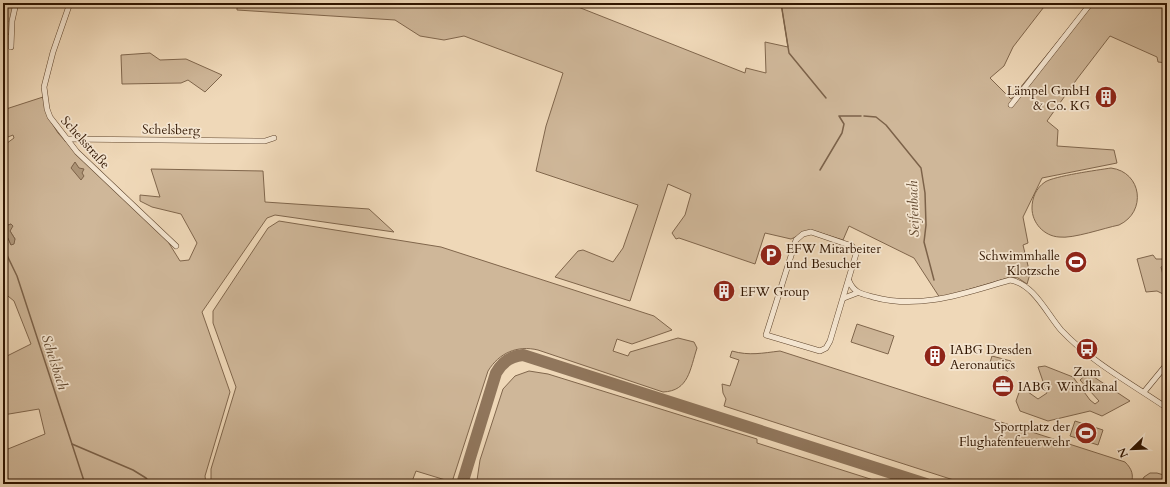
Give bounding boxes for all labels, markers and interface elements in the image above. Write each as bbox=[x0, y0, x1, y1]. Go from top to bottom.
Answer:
place label: Lämpel GmbH & Co. KG bbox=[1007, 82, 1090, 115]
building icon: Lämpel GmbH & Co. KG bbox=[1093, 84, 1119, 110]
street label: Schelsstraße bbox=[57, 112, 114, 173]
street label: Schelsberg bbox=[142, 120, 201, 140]
water label: Seifenbach bbox=[903, 180, 924, 238]
place label: EFW Mitarbeiter und Besucher bbox=[786, 240, 881, 273]
parking icon: EFW Mitarbeiter und Besucher bbox=[758, 242, 784, 268]
place label: Schwimmhalle Klotzsche bbox=[979, 247, 1060, 280]
sports icon: Schwimmhalle Klotzsche bbox=[1063, 249, 1089, 275]
building icon: EFW Group bbox=[711, 278, 737, 304]
place label: EFW Group bbox=[740, 283, 809, 301]
water label: Schelsbach bbox=[37, 332, 72, 392]
bus stop icon: Zum Windkanal bbox=[1074, 336, 1100, 362]
place label: IABG Dresden Aeronautics bbox=[950, 341, 1033, 374]
building icon: IABG Dresden Aeronautics bbox=[922, 343, 948, 369]
place label: Zum Windkanal bbox=[1055, 363, 1118, 396]
office icon: IABG bbox=[990, 373, 1016, 399]
place label: IABG bbox=[1018, 378, 1051, 396]
place label: Sportplatz der Flughafenfeuerwehr bbox=[959, 418, 1070, 451]
sports icon: Sportplatz der Flughafenfeuerwehr bbox=[1073, 420, 1099, 446]
north arrow bbox=[1112, 429, 1152, 469]
text: N bbox=[1114, 445, 1132, 460]

